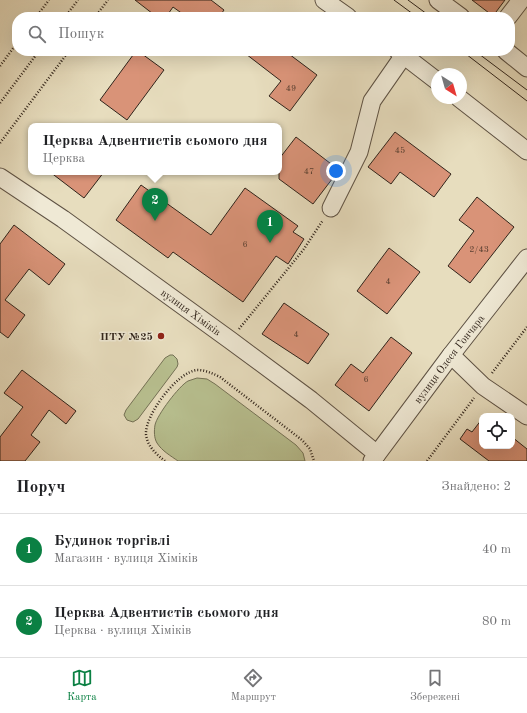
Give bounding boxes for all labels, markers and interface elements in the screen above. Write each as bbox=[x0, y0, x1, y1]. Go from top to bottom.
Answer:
search box bbox=[12, 12, 515, 56]
icon: search bbox=[26, 23, 48, 45]
text: Пошук bbox=[58, 27, 104, 42]
north arrow bbox=[431, 68, 467, 104]
house number: 49 bbox=[286, 84, 296, 93]
popup bbox=[28, 123, 282, 175]
text: Церква Адвентистів сьомого дня bbox=[43, 134, 267, 149]
house number: 45 bbox=[395, 146, 405, 155]
text: Церква bbox=[43, 152, 85, 165]
your location bbox=[326, 161, 346, 181]
house number: 47 bbox=[304, 167, 314, 176]
pin: 2 bbox=[142, 188, 168, 221]
pin: 1 bbox=[257, 210, 283, 243]
house number: 6 bbox=[242, 240, 248, 249]
house number: 2/43 bbox=[469, 245, 489, 254]
house number: 4 bbox=[385, 277, 391, 286]
street label: вулиця Хіміків bbox=[158, 288, 222, 338]
street label: вулиця Олеся Гончара bbox=[413, 313, 488, 406]
house number: 4 bbox=[293, 330, 299, 339]
marker: ПТУ №25 bbox=[156, 331, 166, 341]
place label: ПТУ №25 bbox=[100, 332, 153, 343]
house number: 6 bbox=[363, 375, 369, 384]
map controls bbox=[479, 413, 515, 449]
button: locate bbox=[479, 413, 515, 449]
text: Поруч bbox=[16, 479, 65, 496]
text: Знайдено: 2 bbox=[442, 480, 511, 493]
text: Будинок торгівлі bbox=[54, 534, 170, 549]
text: 1 bbox=[25, 543, 33, 556]
text: 40 m bbox=[482, 543, 511, 556]
text: Магазин · вулиця Хіміків bbox=[54, 552, 198, 565]
text: Церква Адвентистів сьомого дня bbox=[54, 606, 279, 621]
text: 2 bbox=[25, 615, 33, 628]
text: 80 m bbox=[482, 615, 511, 628]
text: Церква · вулиця Хіміків bbox=[54, 624, 191, 637]
tab: Карта bbox=[67, 667, 97, 705]
tab: Маршрут bbox=[231, 667, 276, 705]
tab: Збережені bbox=[410, 667, 460, 705]

